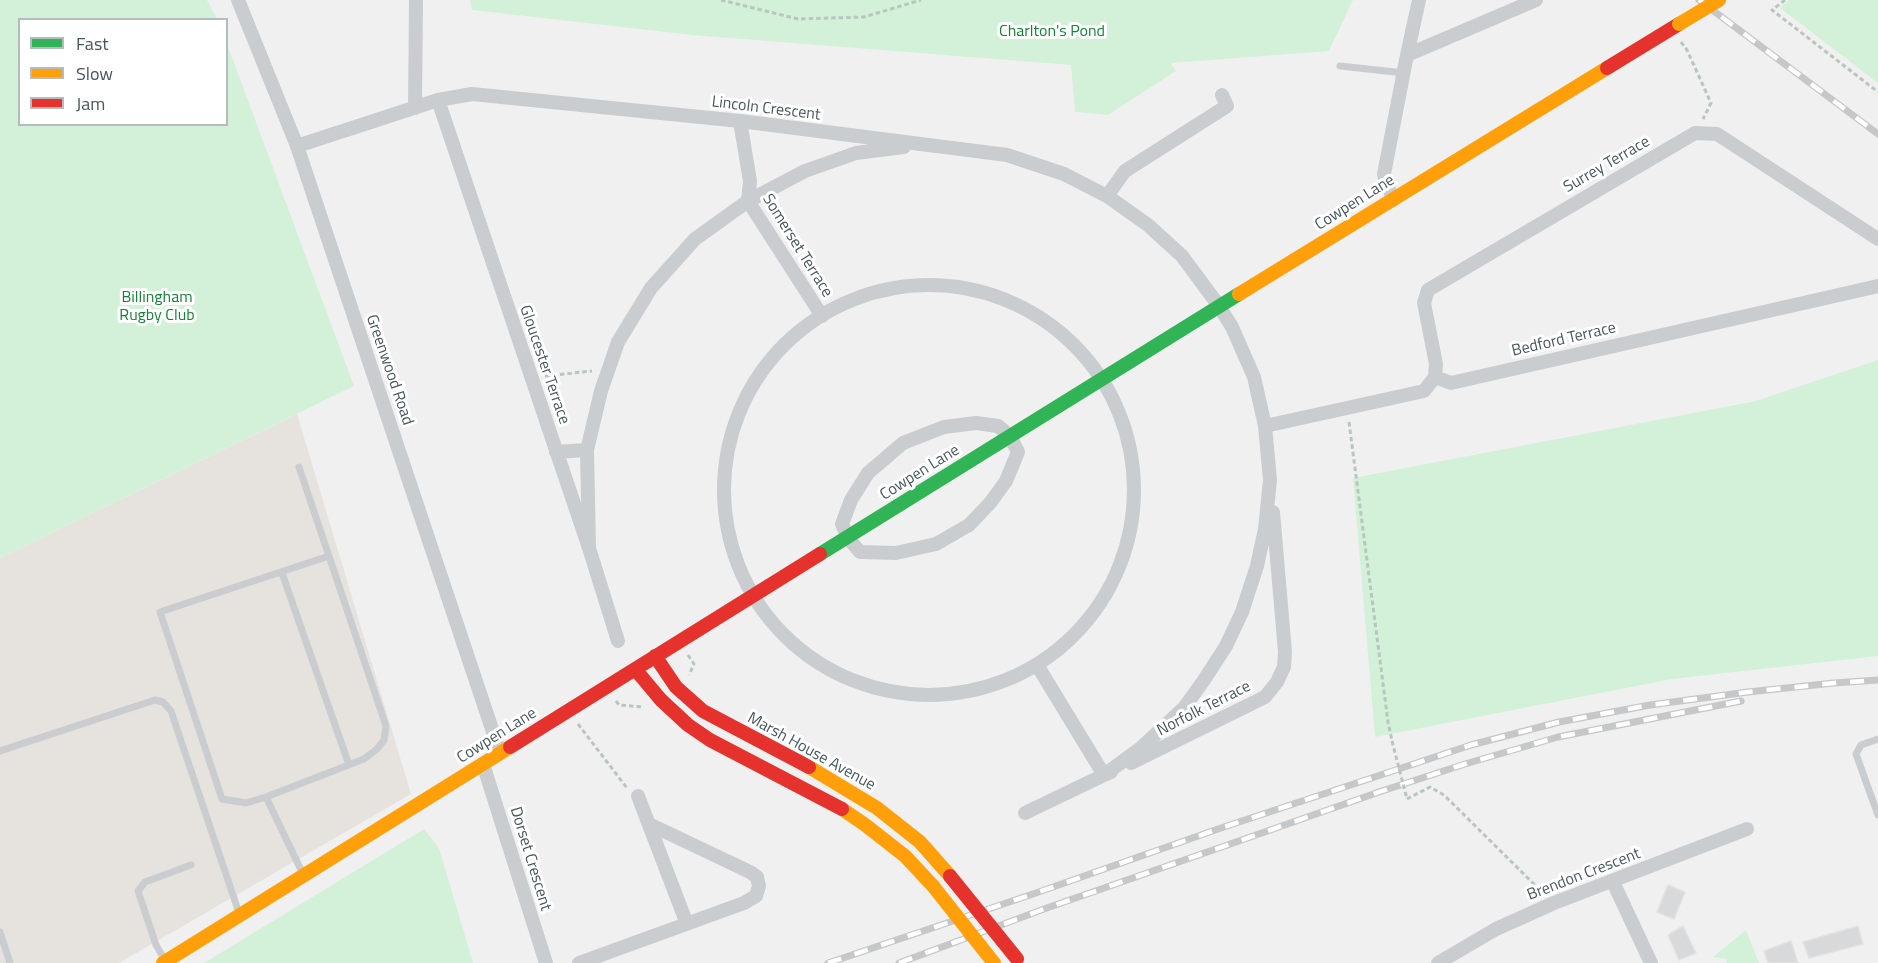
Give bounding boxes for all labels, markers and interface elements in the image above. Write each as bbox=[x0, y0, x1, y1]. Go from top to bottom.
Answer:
legend bbox=[18, 18, 228, 126]
park label: Charlton's Pond bbox=[999, 22, 1105, 42]
text: Fast bbox=[76, 30, 109, 57]
text: Slow bbox=[76, 60, 113, 87]
text: Jam bbox=[76, 90, 105, 117]
street label: Lincoln Crescent bbox=[710, 93, 822, 125]
street label: Surrey Terrace bbox=[1560, 133, 1654, 197]
street label: Cowpen Lane bbox=[1312, 171, 1398, 235]
street label: Somerset Terrace bbox=[758, 191, 836, 301]
park label: Billingham Rugby Club bbox=[119, 288, 195, 326]
street label: Gloucester Terrace bbox=[515, 303, 573, 427]
street label: Greenwood Road bbox=[361, 312, 417, 428]
street label: Bedford Terrace bbox=[1510, 319, 1618, 361]
street label: Cowpen Lane bbox=[877, 441, 963, 505]
street label: Norfolk Terrace bbox=[1154, 677, 1254, 741]
street label: Cowpen Lane bbox=[454, 704, 540, 768]
street label: Marsh House Avenue bbox=[744, 709, 878, 795]
street label: Dorset Crescent bbox=[505, 805, 555, 913]
street label: Brendon Crescent bbox=[1525, 845, 1643, 905]

